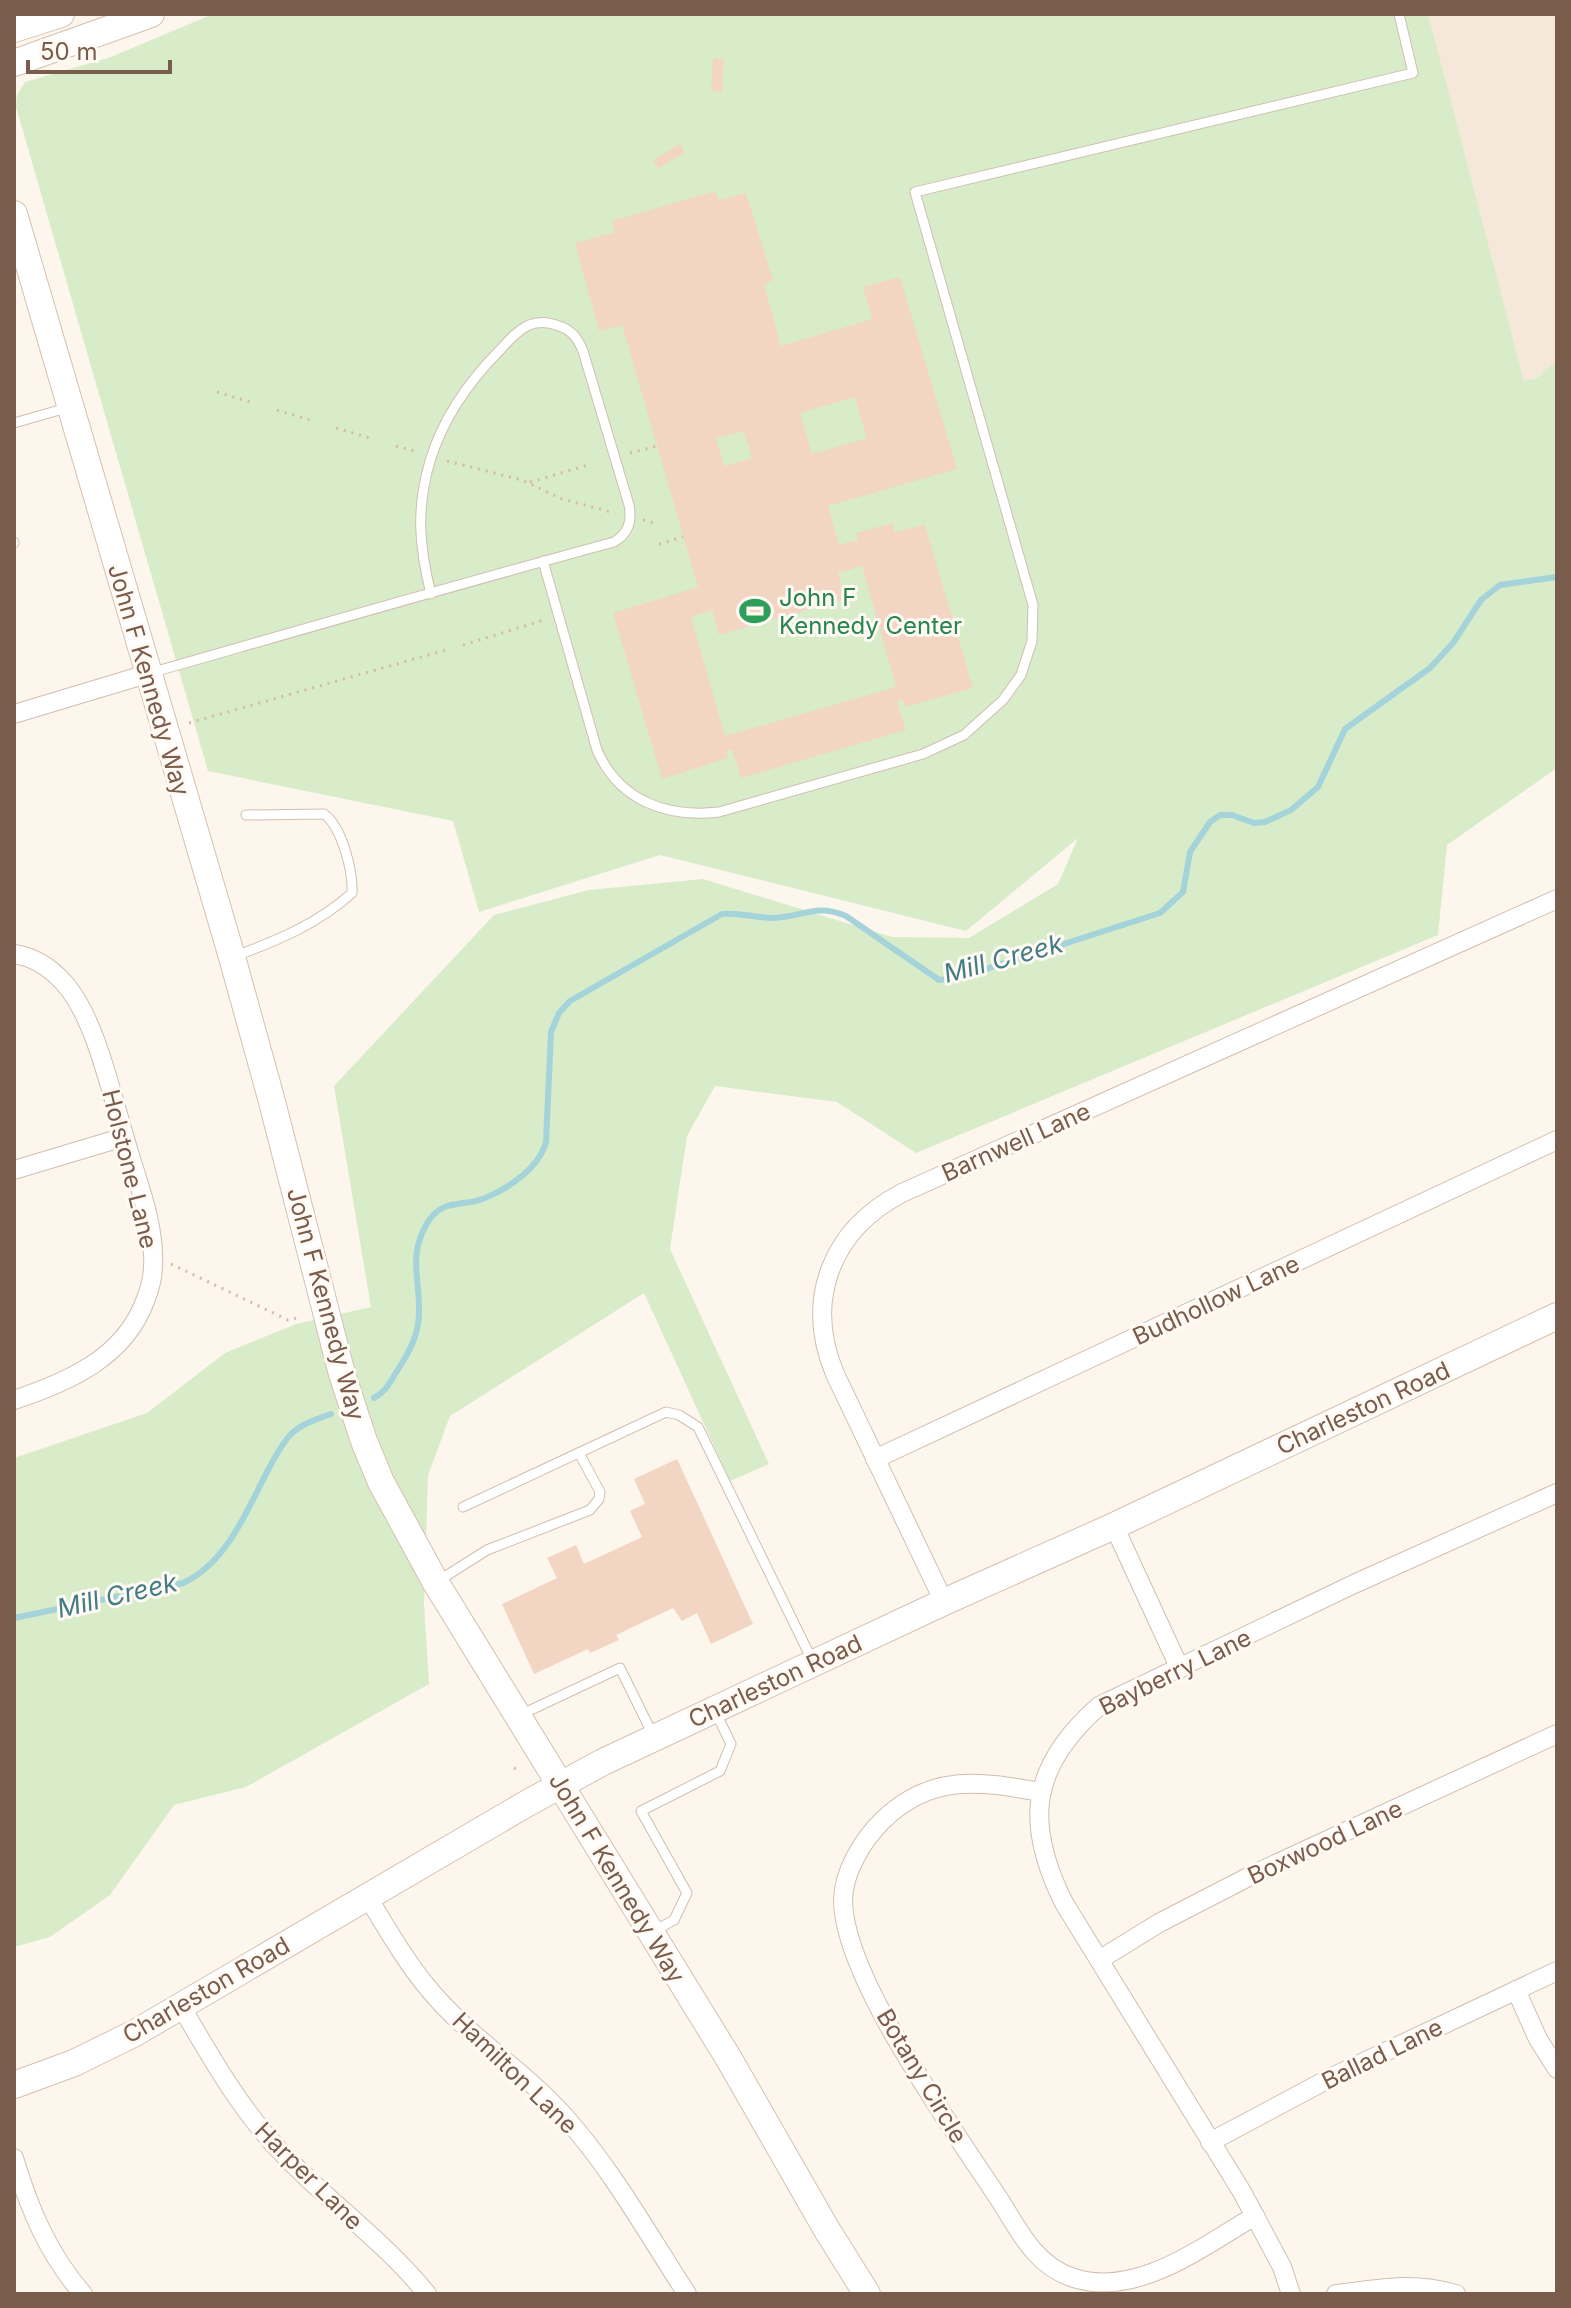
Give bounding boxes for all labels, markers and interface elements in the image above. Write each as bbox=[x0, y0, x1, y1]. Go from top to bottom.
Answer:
scale bar bbox=[28, 24, 170, 74]
text: 50 m bbox=[40, 37, 98, 66]
street label: John F Kennedy Way bbox=[102, 561, 196, 799]
place label: John F Kennedy Center bbox=[779, 583, 962, 640]
sports icon: John F Kennedy Center bbox=[738, 594, 772, 628]
water label: Mill Creek bbox=[940, 927, 1067, 989]
street label: Holstone Lane bbox=[96, 1086, 164, 1252]
street label: Barnwell Lane bbox=[937, 1096, 1095, 1188]
street label: John F Kennedy Way bbox=[281, 1184, 371, 1424]
street label: Budhollow Lane bbox=[1128, 1249, 1304, 1351]
street label: Charleston Road bbox=[1272, 1355, 1454, 1461]
water label: Mill Creek bbox=[54, 1566, 181, 1624]
street label: Bayberry Lane bbox=[1094, 1623, 1256, 1721]
street label: Charleston Road bbox=[684, 1628, 866, 1734]
street label: John F Kennedy Way bbox=[543, 1768, 691, 1988]
street label: Boxwood Lane bbox=[1243, 1794, 1407, 1890]
street label: Charleston Road bbox=[117, 1930, 295, 2050]
street label: Botany Circle bbox=[871, 2004, 973, 2148]
street label: Hamilton Lane bbox=[446, 2006, 584, 2140]
street label: Ballad Lane bbox=[1317, 2012, 1447, 2096]
street label: Harper Lane bbox=[249, 2116, 369, 2236]

